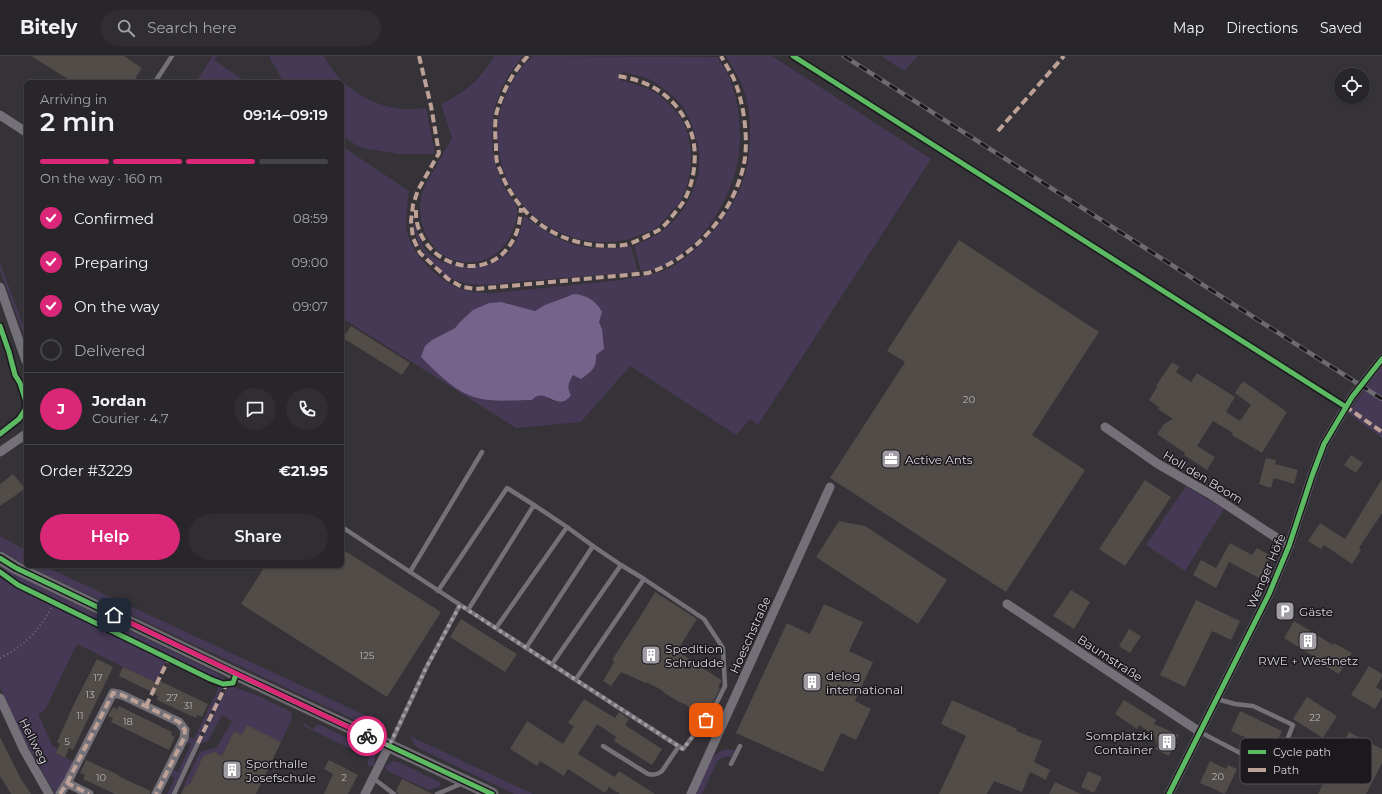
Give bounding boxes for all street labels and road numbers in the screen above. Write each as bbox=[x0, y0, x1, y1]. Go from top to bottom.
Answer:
street label: Holl den Boom bbox=[1160, 447, 1246, 507]
street label: Wenger Höfe bbox=[1243, 531, 1289, 611]
street label: Hoeschstraße bbox=[726, 594, 774, 676]
street label: Baumstraße bbox=[1075, 631, 1145, 685]
street label: Hellweg bbox=[16, 716, 52, 766]

